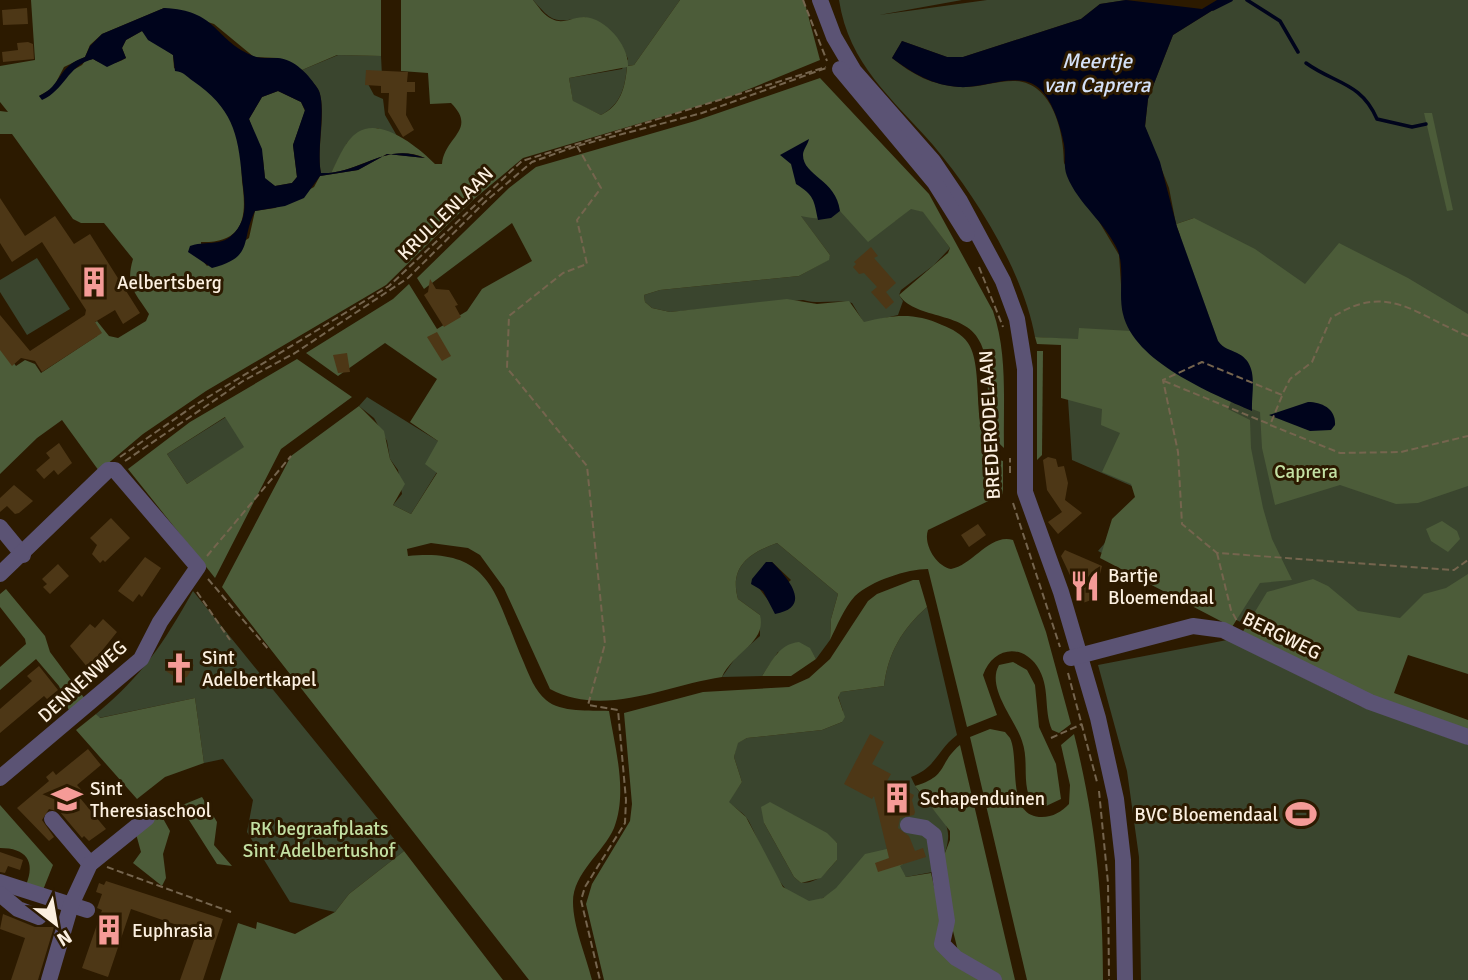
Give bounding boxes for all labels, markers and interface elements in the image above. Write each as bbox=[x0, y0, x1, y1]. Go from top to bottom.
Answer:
water label: Meertje van Caprera bbox=[1044, 48, 1152, 98]
street label: KRULLENLAAN bbox=[393, 162, 499, 265]
building icon: Aelbertsberg bbox=[77, 265, 111, 299]
place label: Aelbertsberg bbox=[117, 271, 222, 295]
street label: BREDERODELAAN bbox=[974, 350, 1006, 500]
park label: Caprera bbox=[1274, 460, 1338, 484]
place label: Bartje Bloemendaal bbox=[1108, 564, 1214, 610]
restaurant icon: Bartje Bloemendaal bbox=[1068, 569, 1102, 603]
street label: BERGWEG bbox=[1238, 607, 1325, 665]
street label: DENNENWEG bbox=[33, 636, 132, 728]
place label: Sint Adelbertkapel bbox=[202, 646, 317, 692]
church icon: Sint Adelbertkapel bbox=[162, 651, 196, 685]
place label: Sint Theresiaschool bbox=[90, 777, 211, 823]
building icon: Schapenduinen bbox=[880, 781, 914, 815]
school or university icon: Sint Theresiaschool bbox=[50, 782, 84, 816]
place label: Schapenduinen bbox=[920, 787, 1045, 811]
sports icon: BVC Bloemendaal bbox=[1284, 797, 1318, 831]
place label: BVC Bloemendaal bbox=[1134, 803, 1278, 827]
park label: RK begraafplaats Sint Adelbertushof bbox=[243, 817, 397, 863]
north arrow bbox=[21, 889, 91, 959]
building icon: Euphrasia bbox=[92, 913, 126, 947]
place label: Euphrasia bbox=[132, 919, 213, 943]
text: N bbox=[52, 924, 76, 951]

